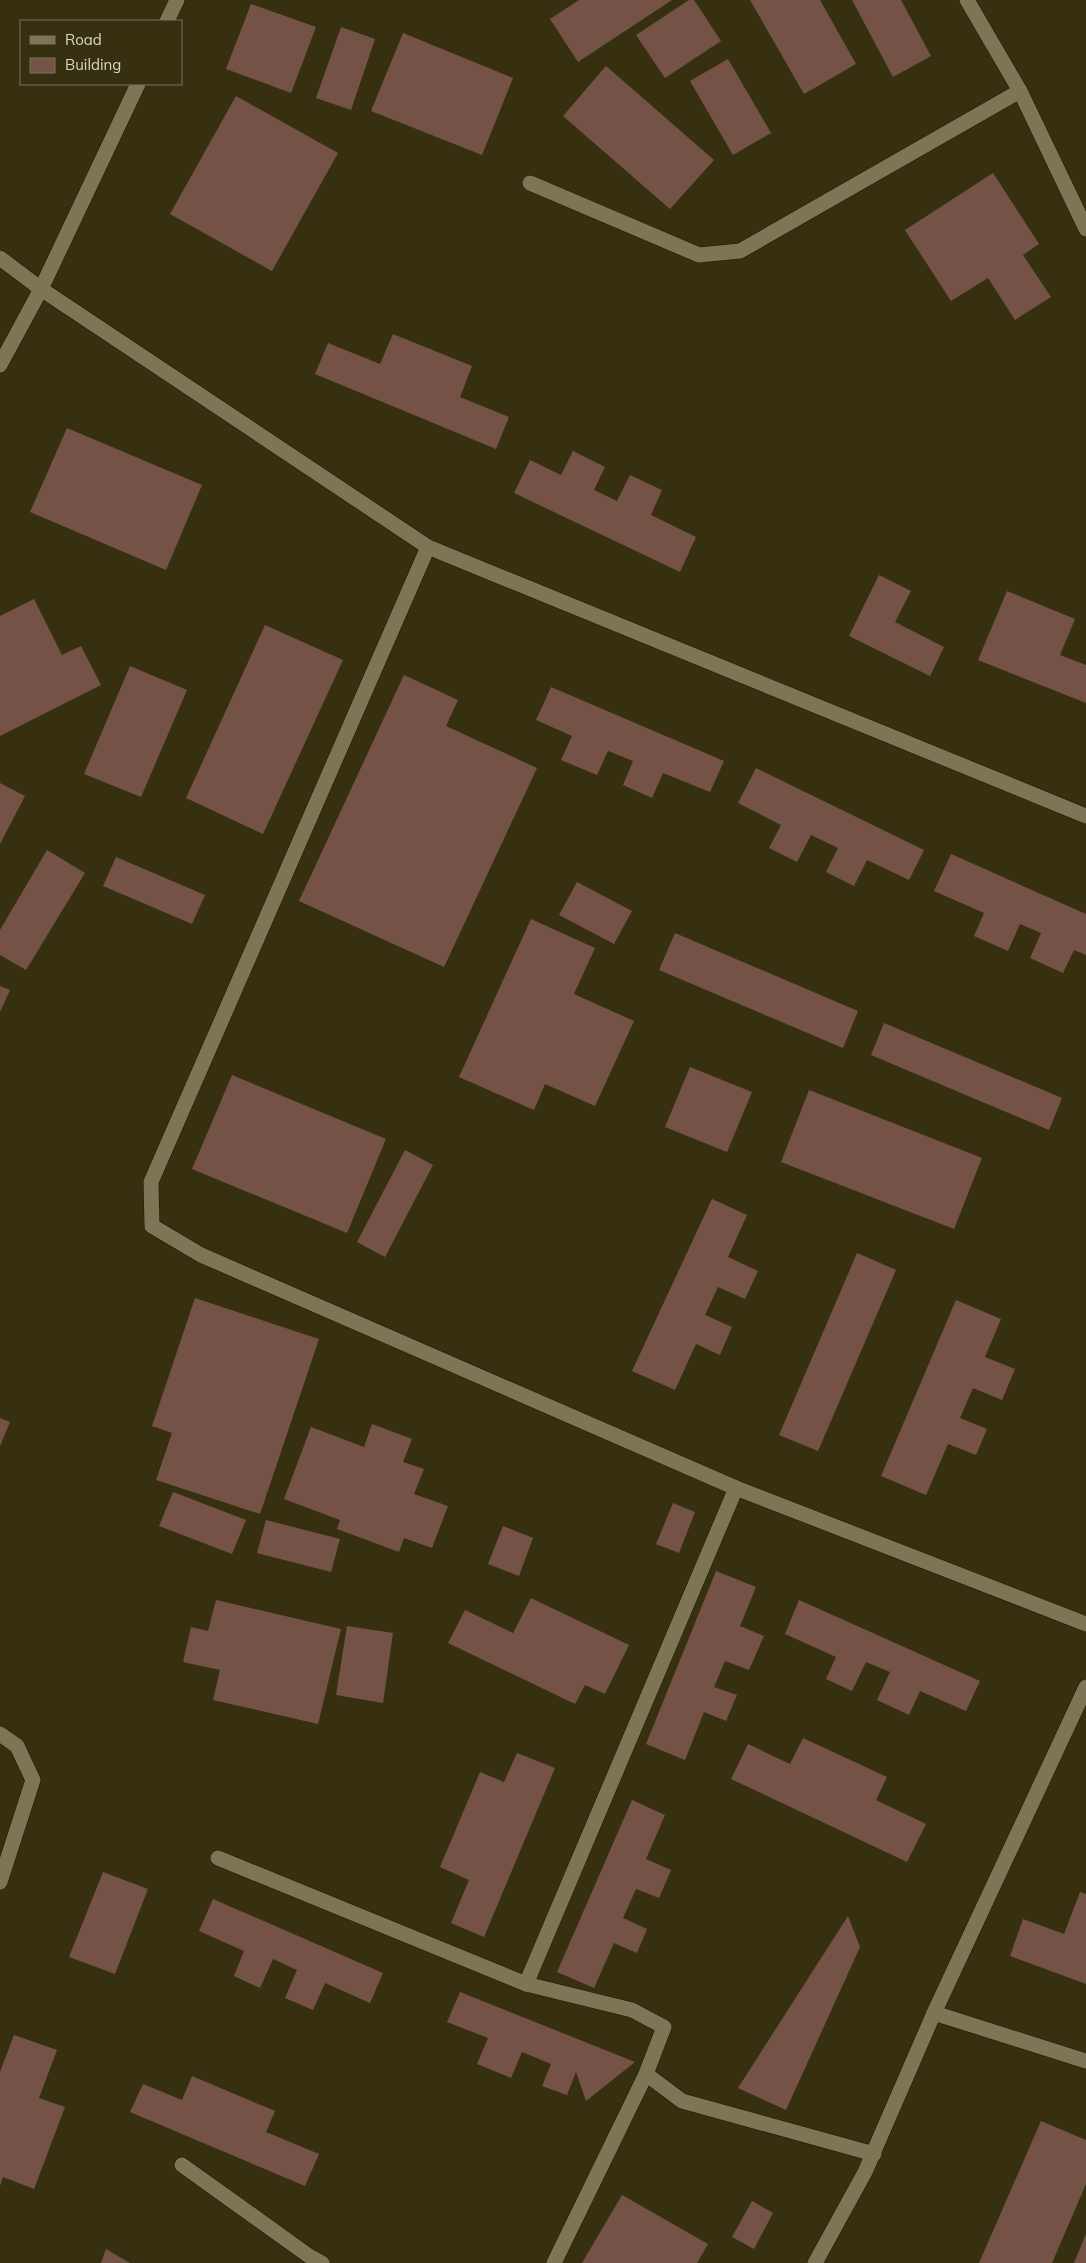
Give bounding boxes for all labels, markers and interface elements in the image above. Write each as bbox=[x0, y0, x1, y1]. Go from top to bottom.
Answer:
legend bbox=[20, 20, 182, 85]
text: Road bbox=[65, 30, 102, 49]
text: Building bbox=[65, 55, 121, 74]

